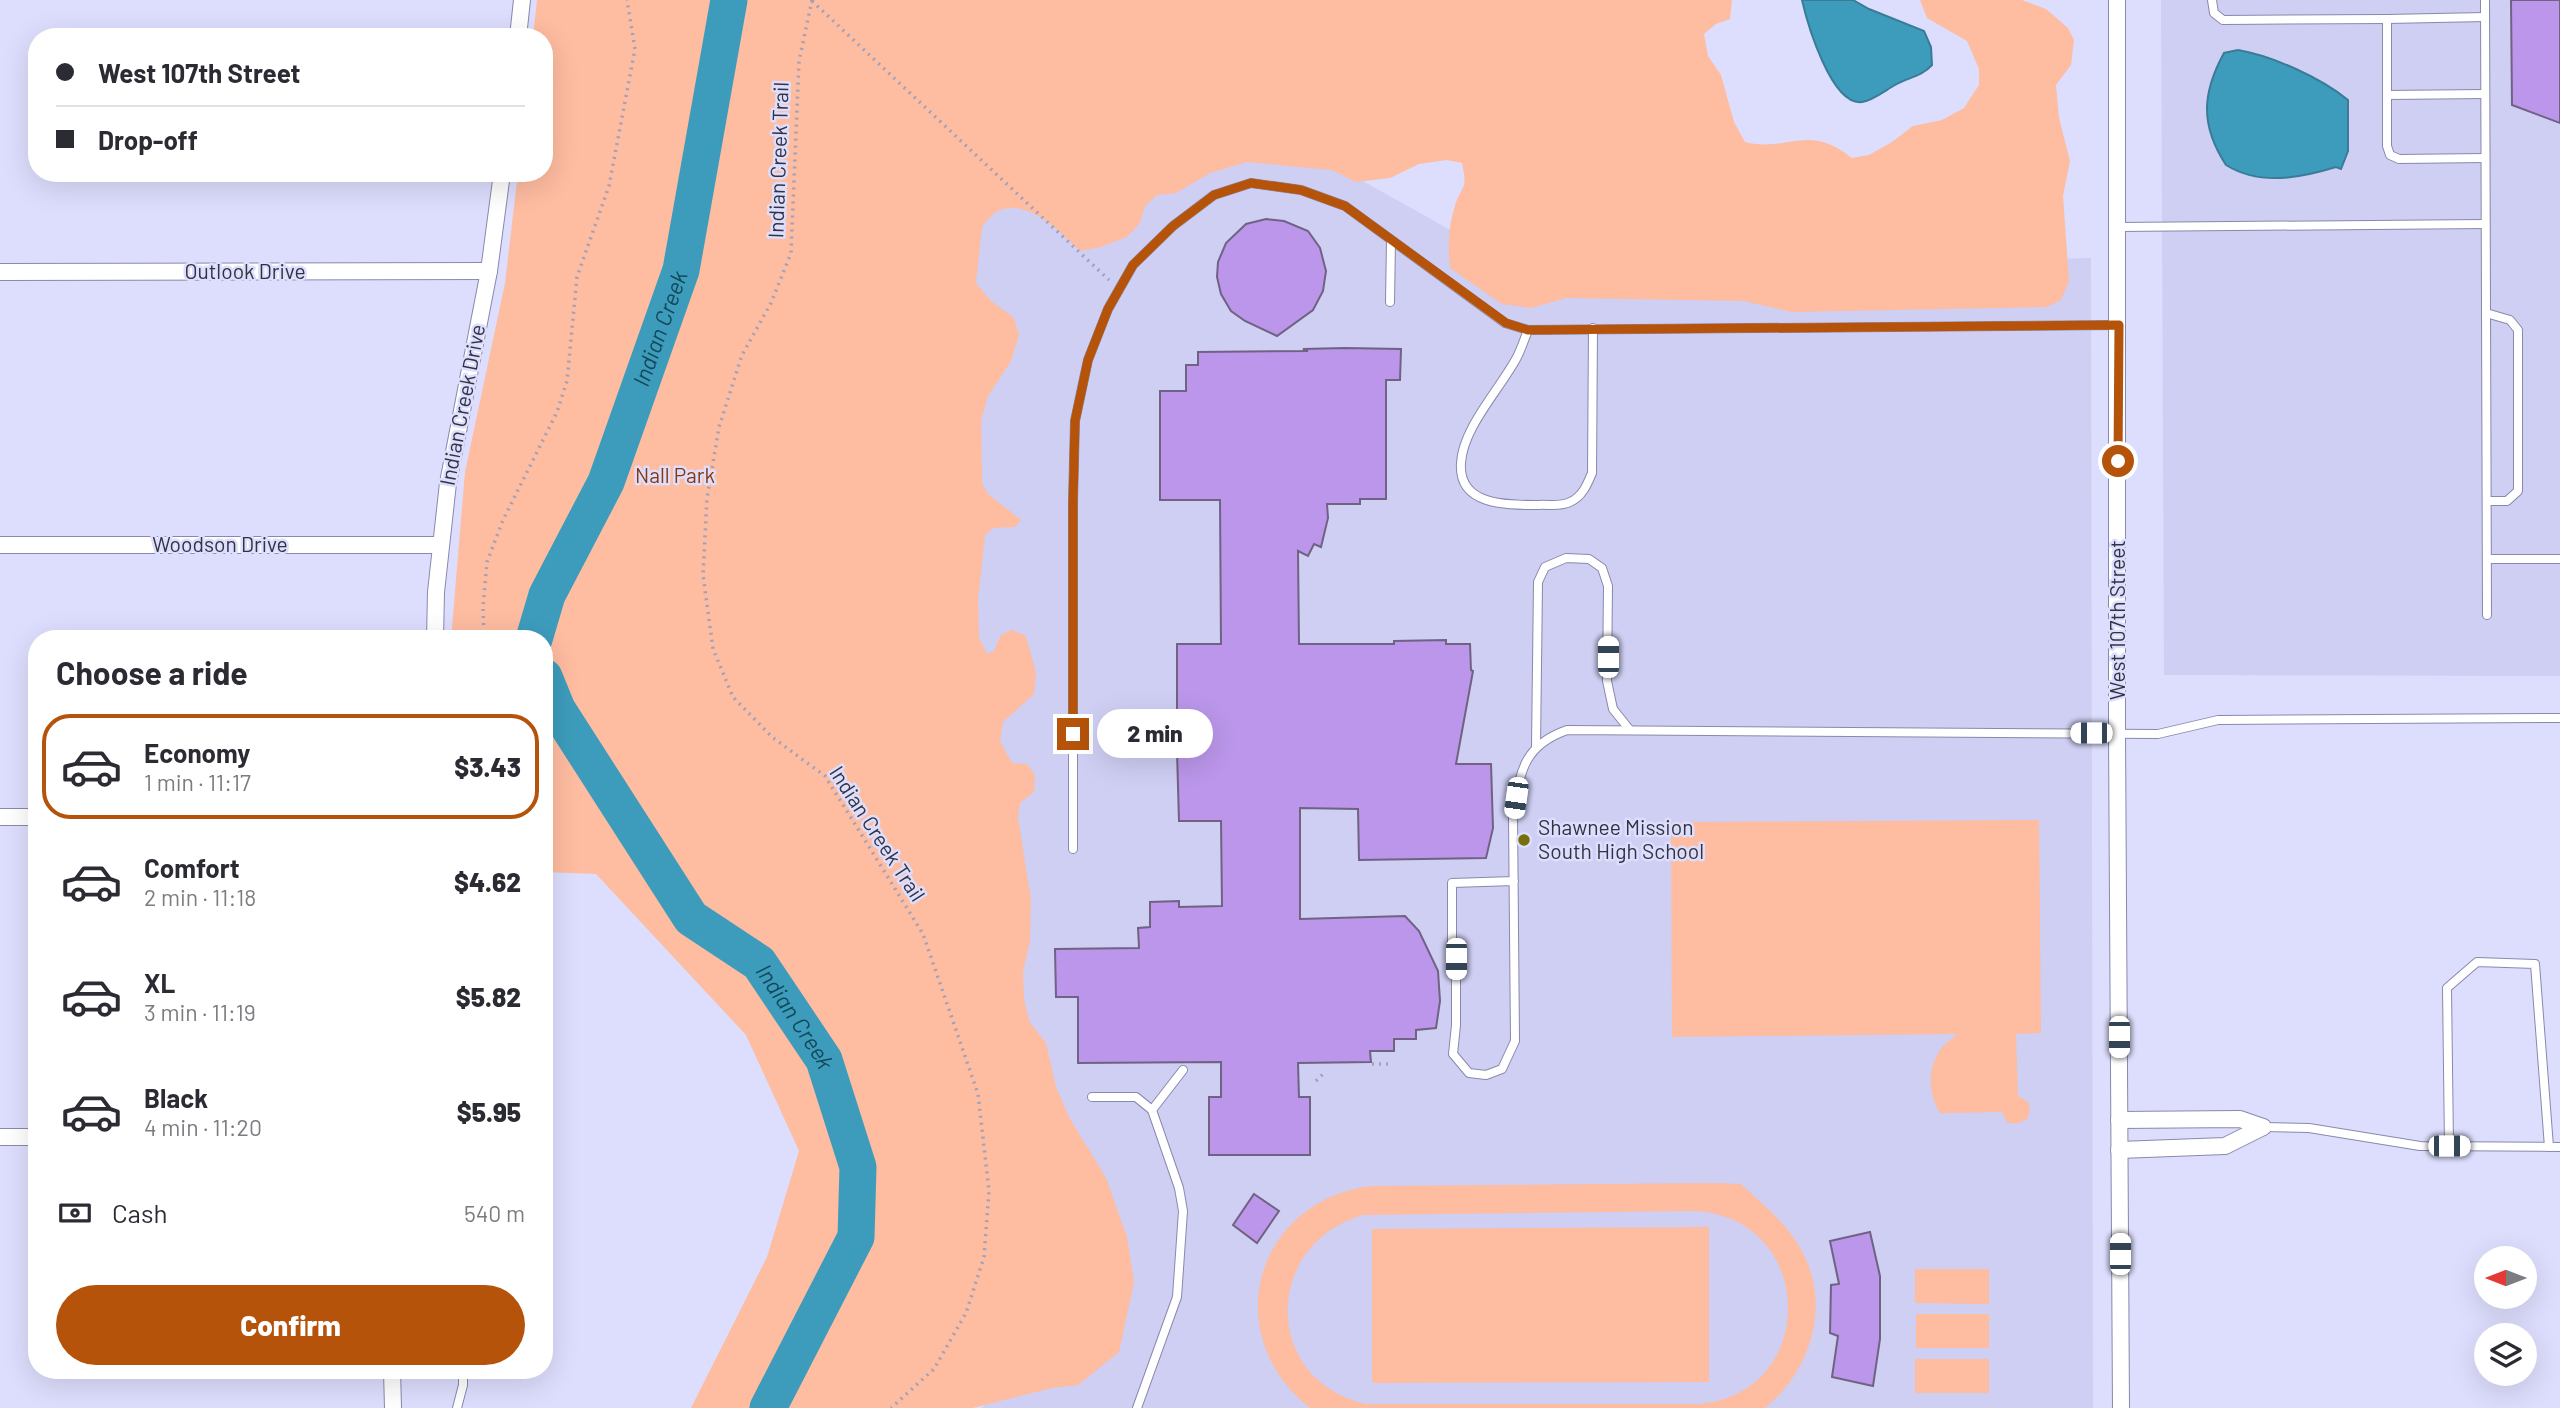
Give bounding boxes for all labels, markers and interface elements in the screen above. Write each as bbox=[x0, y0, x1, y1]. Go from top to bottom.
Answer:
text: West 107th Street bbox=[98, 57, 300, 88]
street label: Indian Creek Trail bbox=[762, 81, 793, 239]
text: Drop-off bbox=[98, 124, 198, 155]
street label: Outlook Drive bbox=[184, 258, 306, 283]
water label: Indian Creek bbox=[626, 267, 693, 390]
street label: Indian Creek Drive bbox=[434, 322, 489, 488]
route start bbox=[2102, 445, 2134, 477]
park label: Nall Park bbox=[635, 462, 715, 487]
street label: Woodson Drive bbox=[152, 531, 288, 556]
street label: West 107th Street bbox=[2104, 540, 2129, 700]
car bbox=[1598, 636, 1619, 678]
text: Choose a ride bbox=[56, 653, 248, 691]
callout: 2 min bbox=[1098, 710, 1213, 758]
route end bbox=[1057, 718, 1089, 750]
text: 2 min bbox=[1127, 719, 1183, 747]
car bbox=[2071, 723, 2113, 744]
icon: car bbox=[60, 735, 123, 798]
text: Economy bbox=[144, 737, 250, 768]
text: $3.43 bbox=[454, 751, 521, 782]
street label: Indian Creek Trail bbox=[825, 761, 931, 906]
text: 1 min · 11:17 bbox=[144, 768, 251, 796]
car bbox=[1503, 776, 1530, 820]
place label: Shawnee Mission South High School bbox=[1538, 814, 1704, 863]
marker: Shawnee Mission South High School bbox=[1516, 832, 1532, 848]
icon: car bbox=[60, 850, 123, 913]
text: Comfort bbox=[144, 852, 240, 883]
text: $4.62 bbox=[454, 866, 521, 897]
text: 2 min · 11:18 bbox=[144, 883, 256, 911]
car bbox=[1446, 938, 1467, 980]
water label: Indian Creek bbox=[751, 958, 841, 1072]
icon: car bbox=[60, 965, 123, 1028]
text: XL bbox=[144, 967, 175, 998]
text: $5.82 bbox=[456, 981, 521, 1012]
text: 3 min · 11:19 bbox=[144, 998, 256, 1026]
car bbox=[2109, 1016, 2130, 1058]
icon: car bbox=[60, 1080, 123, 1143]
text: Black bbox=[144, 1082, 208, 1113]
text: $5.95 bbox=[457, 1096, 521, 1127]
text: 4 min · 11:20 bbox=[144, 1113, 262, 1141]
car bbox=[2429, 1136, 2471, 1157]
icon: cash bbox=[56, 1194, 94, 1232]
text: Cash bbox=[112, 1197, 167, 1228]
text: 540 m bbox=[464, 1199, 525, 1227]
car bbox=[2110, 1233, 2131, 1275]
north arrow bbox=[2474, 1246, 2538, 1309]
map controls bbox=[2474, 1246, 2537, 1386]
button: Confirm bbox=[56, 1285, 525, 1365]
button: layers bbox=[2474, 1323, 2537, 1386]

